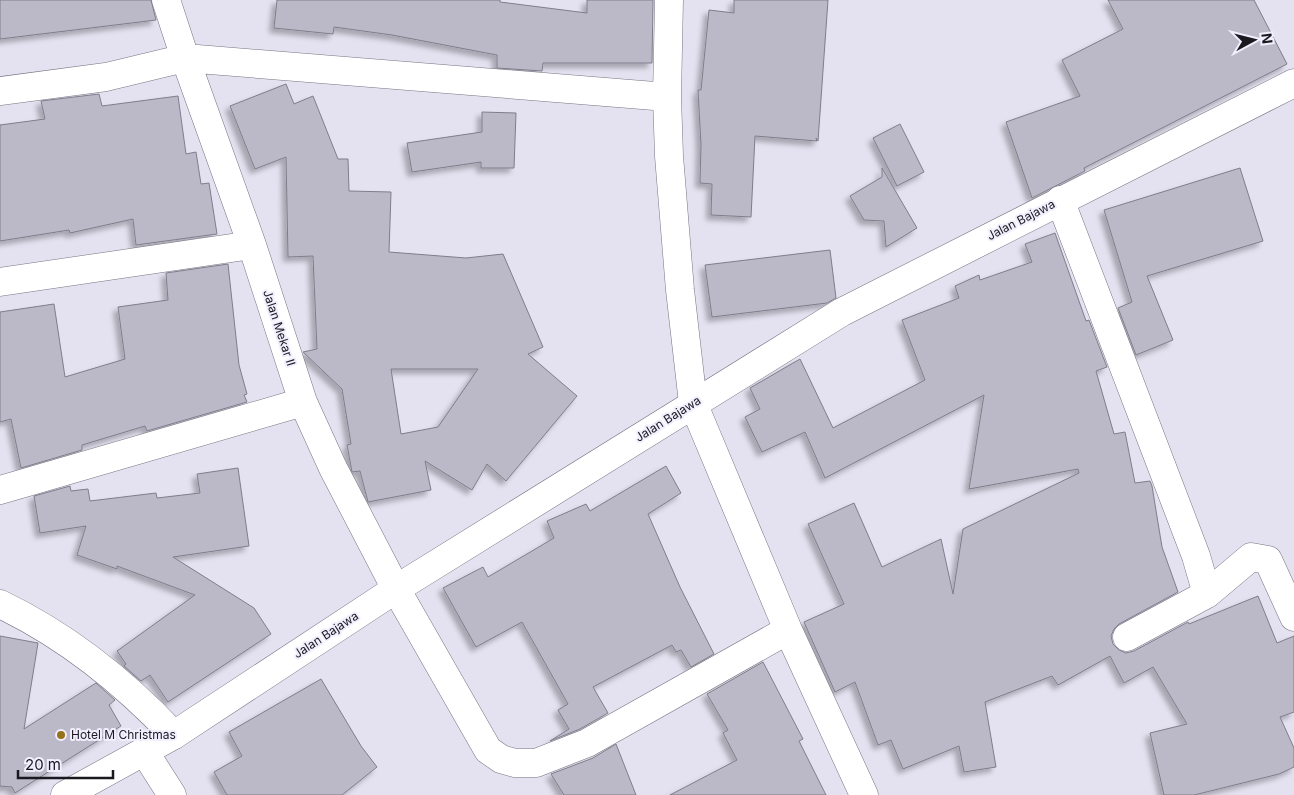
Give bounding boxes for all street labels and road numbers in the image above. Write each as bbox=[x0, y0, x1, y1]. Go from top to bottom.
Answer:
street label: Jalan Bajawa bbox=[984, 196, 1057, 243]
street label: Jalan Mekar II bbox=[260, 288, 299, 368]
street label: Jalan Bajawa bbox=[632, 392, 703, 445]
street label: Jalan Bajawa bbox=[290, 608, 361, 661]

